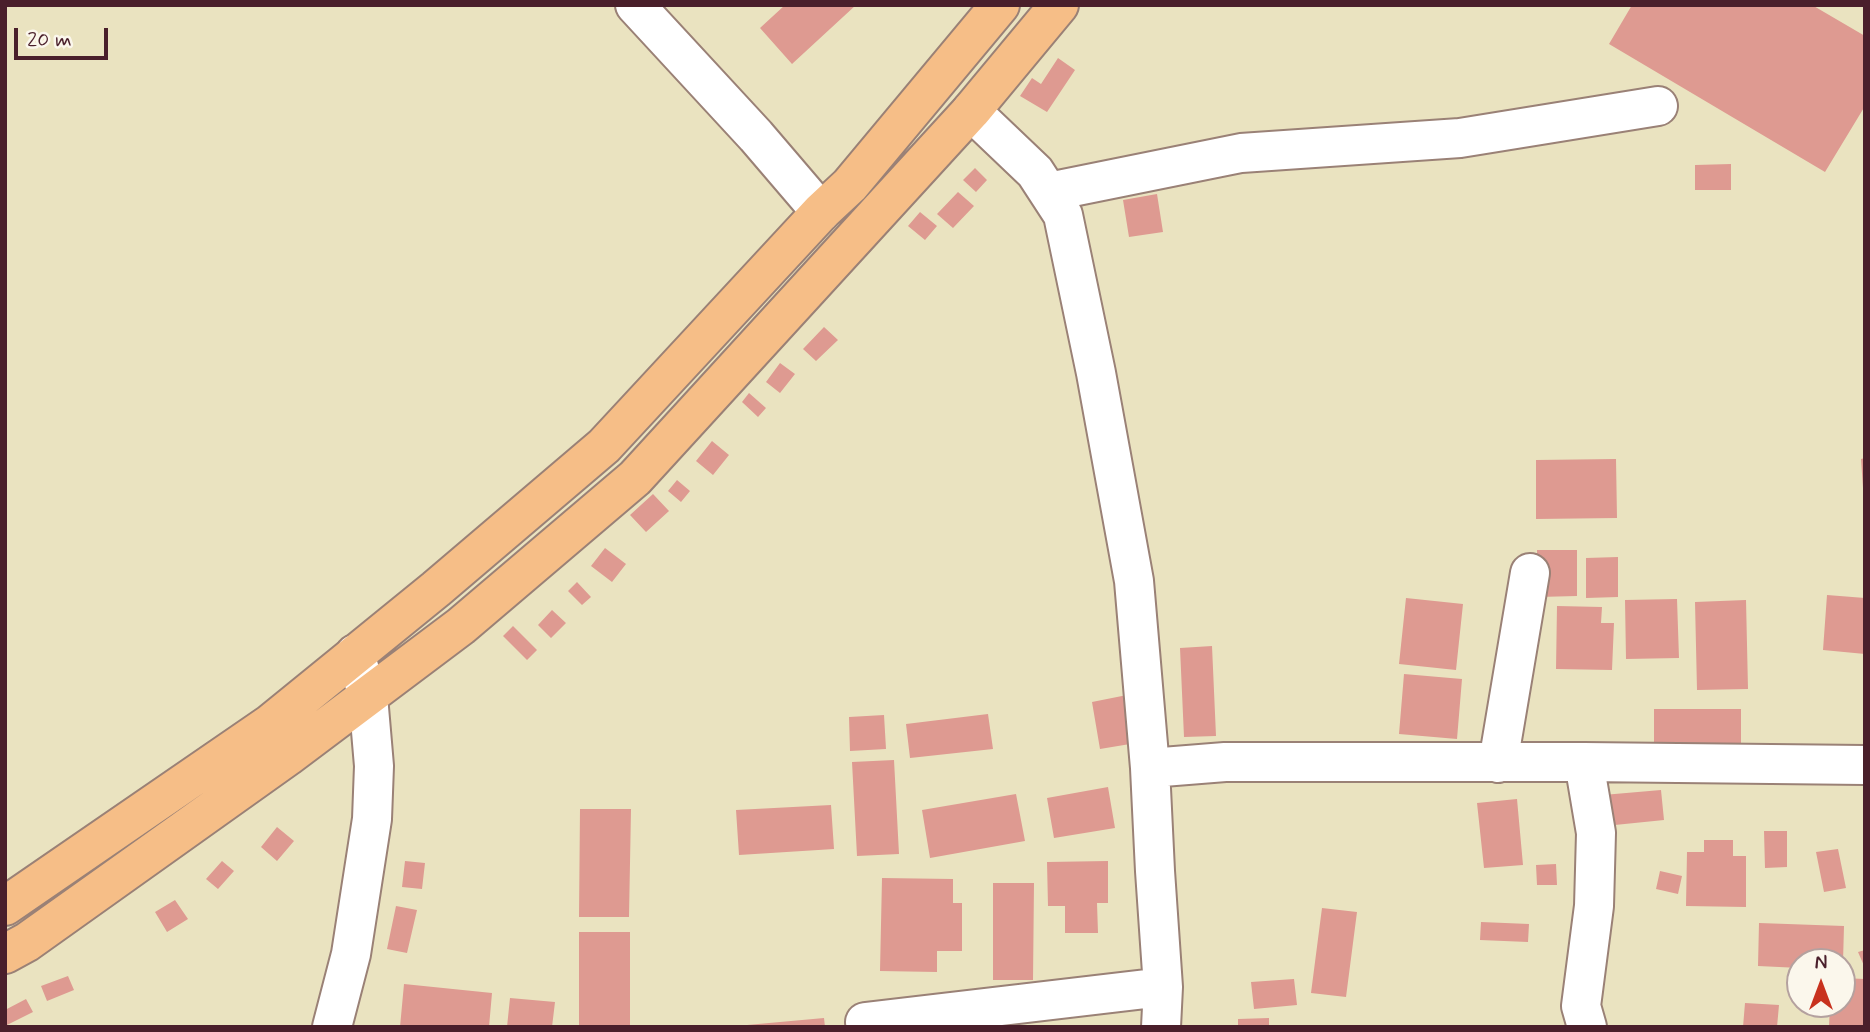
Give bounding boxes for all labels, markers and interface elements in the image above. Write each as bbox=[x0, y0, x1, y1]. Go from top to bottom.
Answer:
scale bar bbox=[18, 14, 112, 58]
text: 20 m bbox=[27, 26, 72, 54]
north arrow bbox=[1786, 948, 1856, 1018]
text: N bbox=[1815, 951, 1827, 976]

